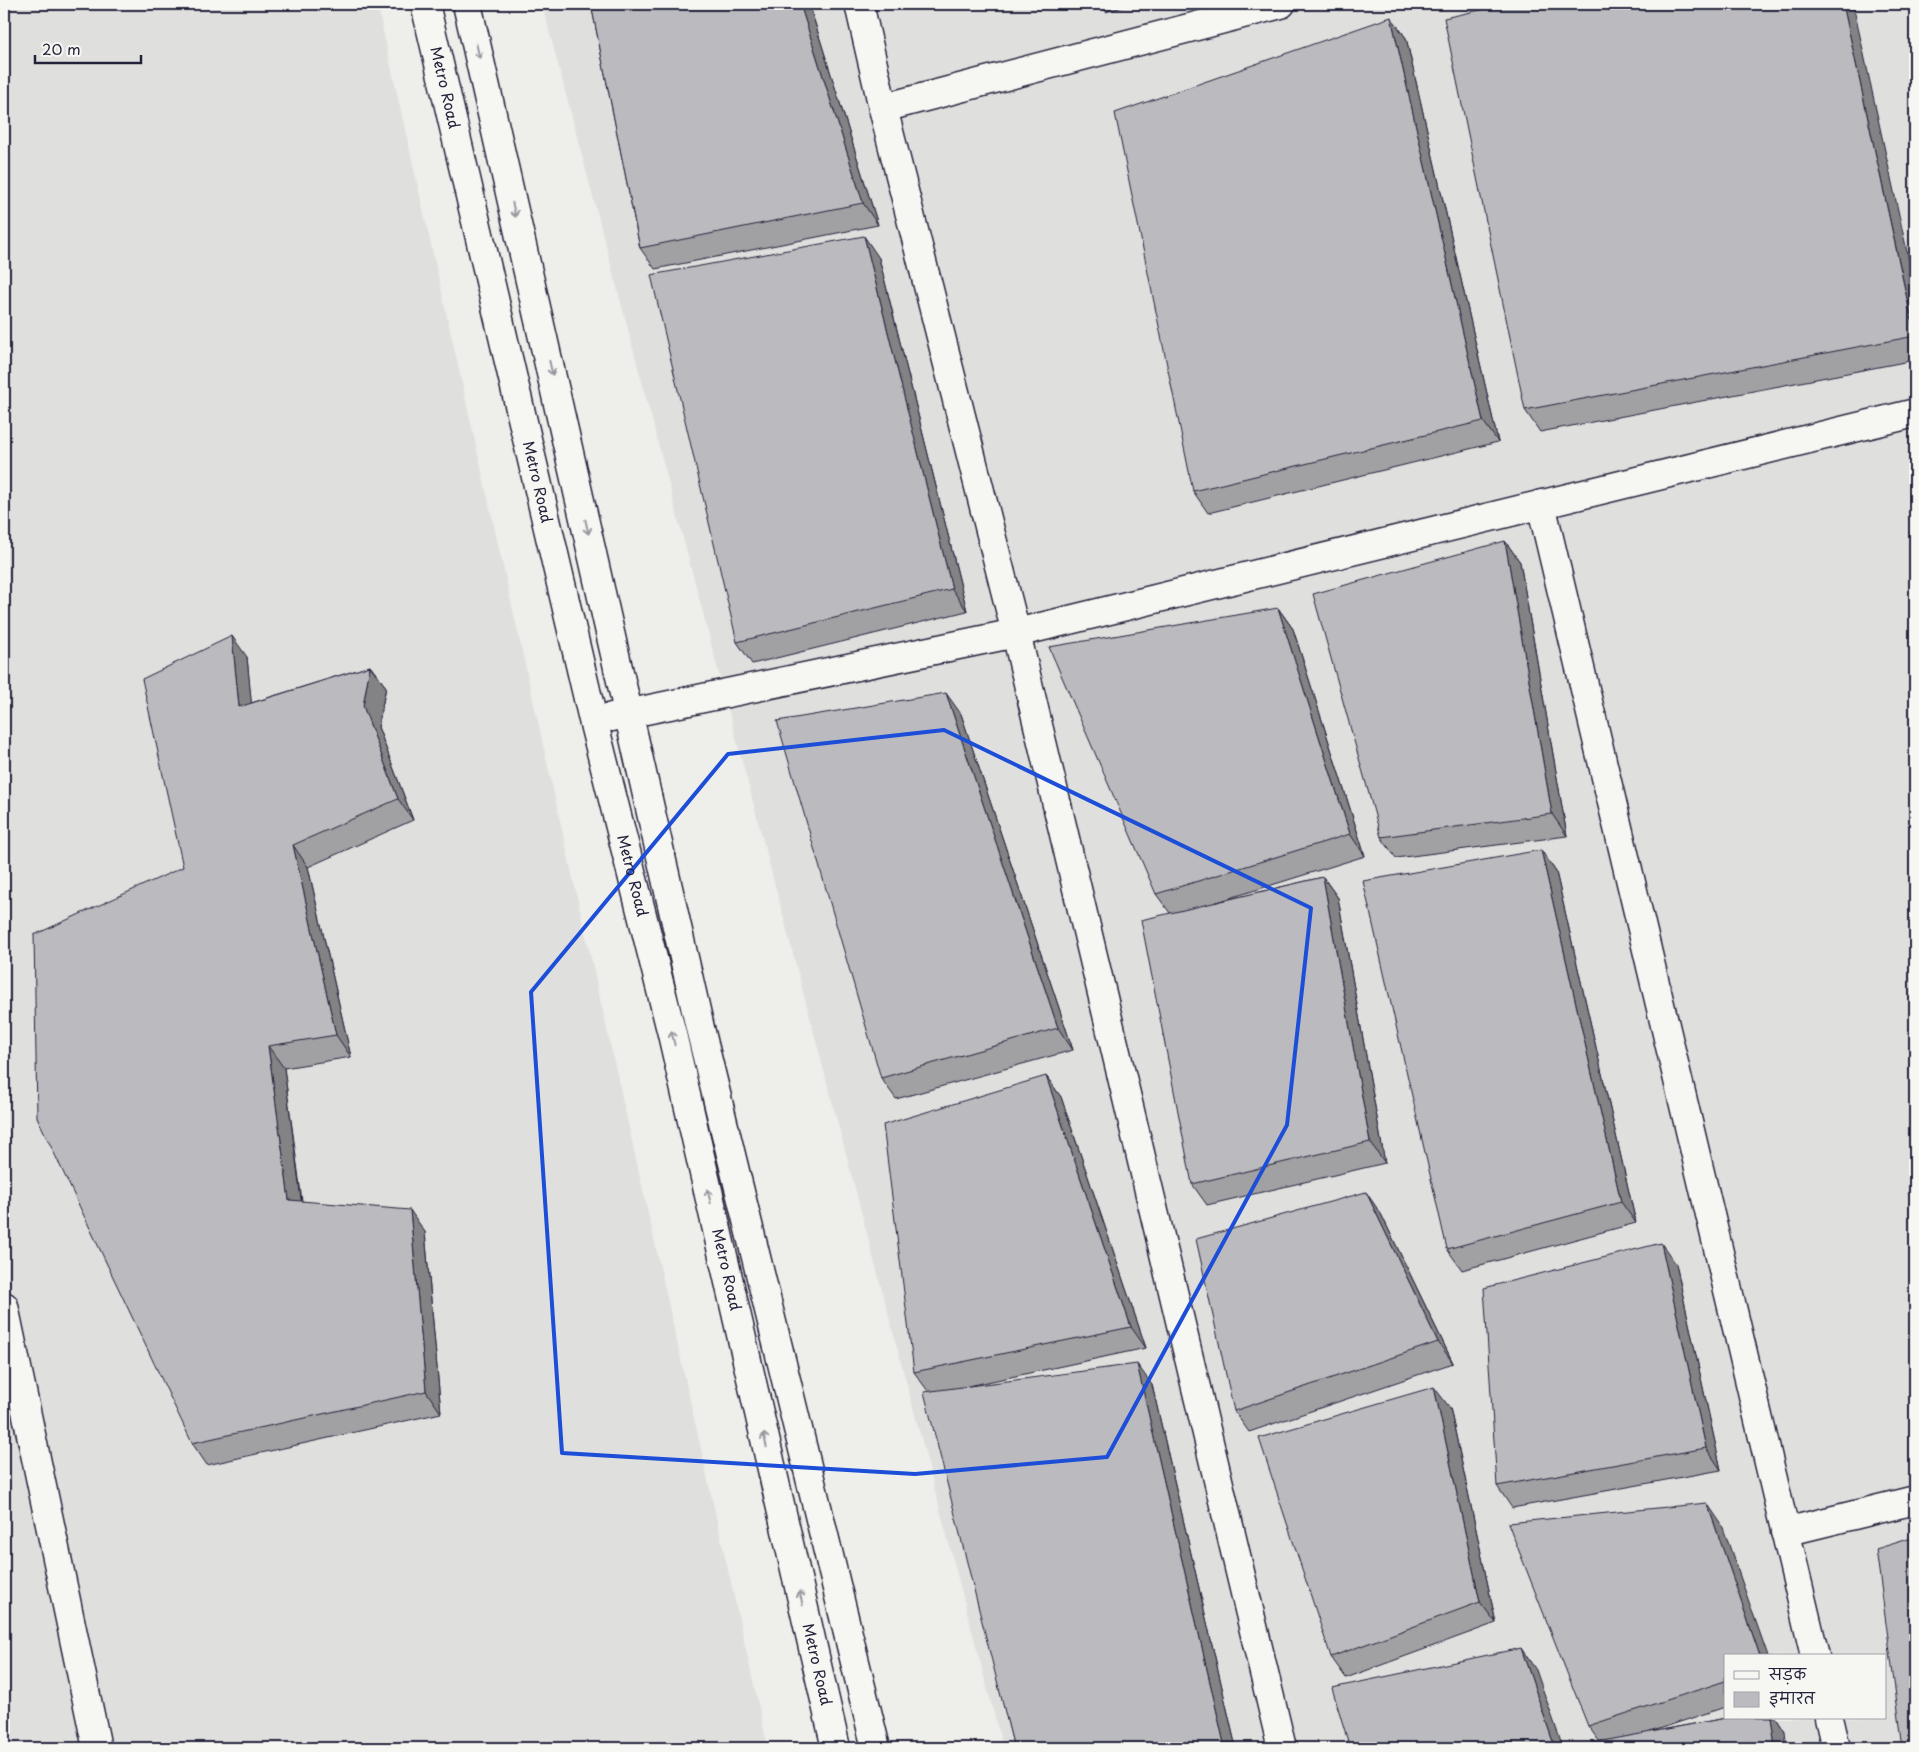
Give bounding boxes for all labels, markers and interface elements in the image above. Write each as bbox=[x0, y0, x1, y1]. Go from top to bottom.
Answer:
scale bar bbox=[35, 32, 141, 64]
text: 20 m bbox=[42, 37, 81, 60]
one-way arrow bbox=[474, 43, 483, 59]
street label: Metro Road bbox=[425, 44, 467, 131]
one-way arrow bbox=[510, 201, 519, 217]
one-way arrow bbox=[547, 360, 556, 376]
street label: Metro Road bbox=[518, 438, 559, 525]
one-way arrow bbox=[583, 518, 592, 534]
street label: Metro Road bbox=[612, 832, 655, 919]
one-way arrow bbox=[668, 1030, 677, 1046]
one-way arrow bbox=[704, 1189, 713, 1205]
street label: Metro Road bbox=[707, 1226, 748, 1313]
one-way arrow bbox=[760, 1432, 769, 1448]
one-way arrow bbox=[796, 1591, 805, 1607]
street label: Metro Road bbox=[798, 1621, 839, 1708]
legend bbox=[1724, 1654, 1886, 1720]
text: सड़क bbox=[1768, 1662, 1807, 1685]
text: इमारत bbox=[1769, 1686, 1816, 1709]

